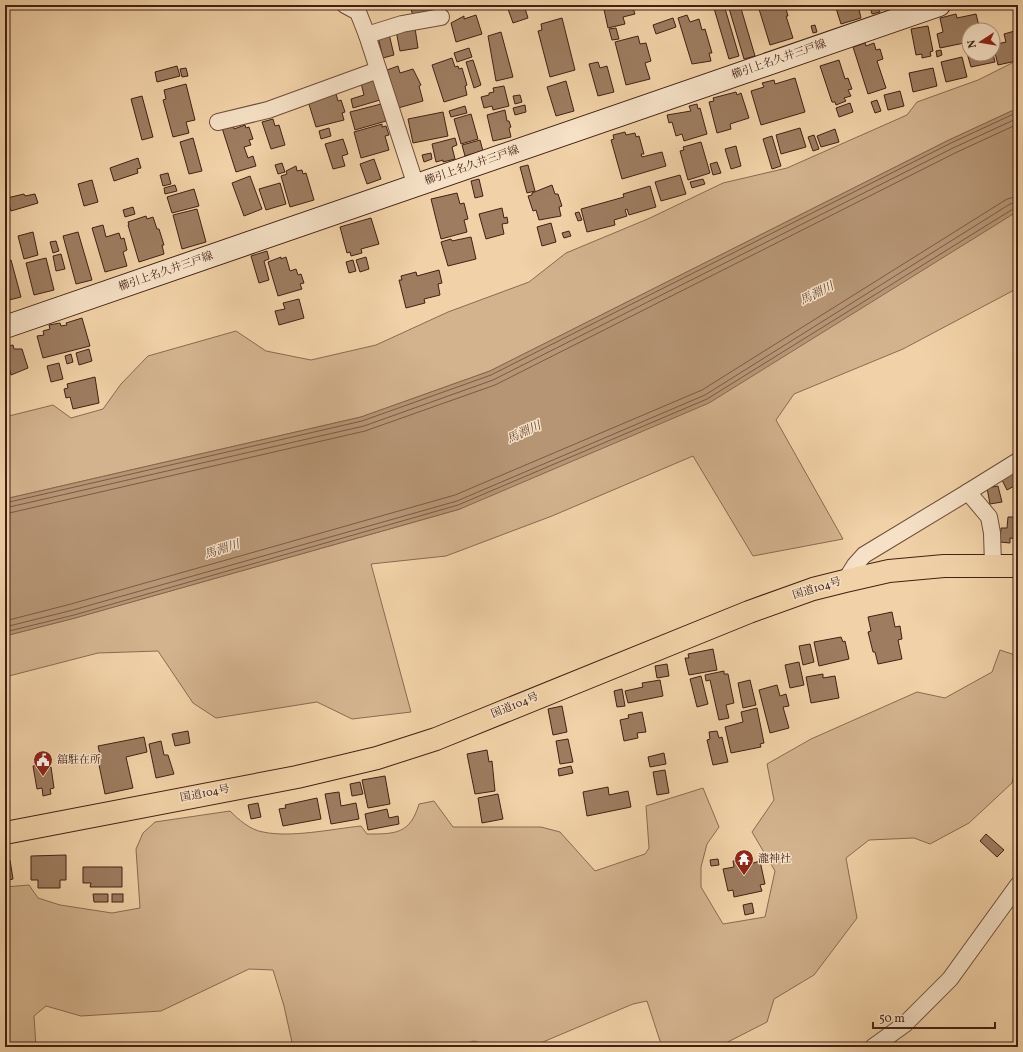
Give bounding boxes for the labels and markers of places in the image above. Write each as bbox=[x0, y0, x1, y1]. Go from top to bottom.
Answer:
public building icon: 舘駐在所 bbox=[32, 749, 54, 777]
place label: 舘駐在所 bbox=[57, 753, 101, 768]
temple icon: 瀧神社 bbox=[733, 848, 755, 876]
place label: 瀧神社 bbox=[758, 852, 791, 867]

